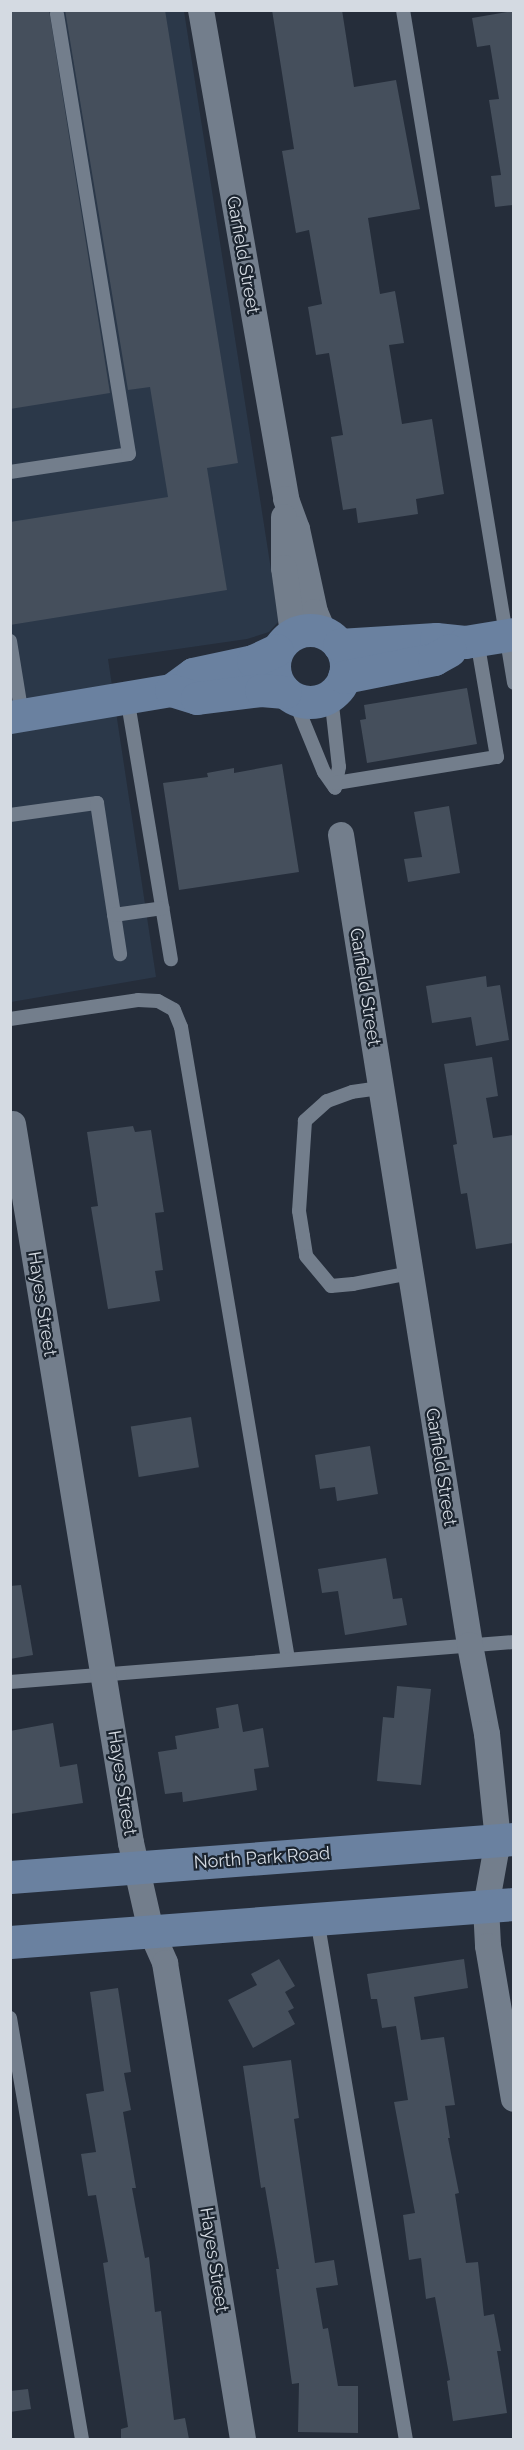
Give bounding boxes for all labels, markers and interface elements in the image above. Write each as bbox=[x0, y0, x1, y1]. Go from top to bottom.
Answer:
street label: Garfield Street bbox=[222, 194, 264, 316]
street label: Garfield Street bbox=[345, 926, 385, 1048]
street label: Hayes Street bbox=[23, 1250, 61, 1358]
street label: Garfield Street bbox=[421, 1406, 461, 1528]
street label: Hayes Street bbox=[103, 1729, 141, 1837]
street label: North Park Road bbox=[193, 1842, 331, 1874]
street label: Hayes Street bbox=[195, 2206, 233, 2314]

